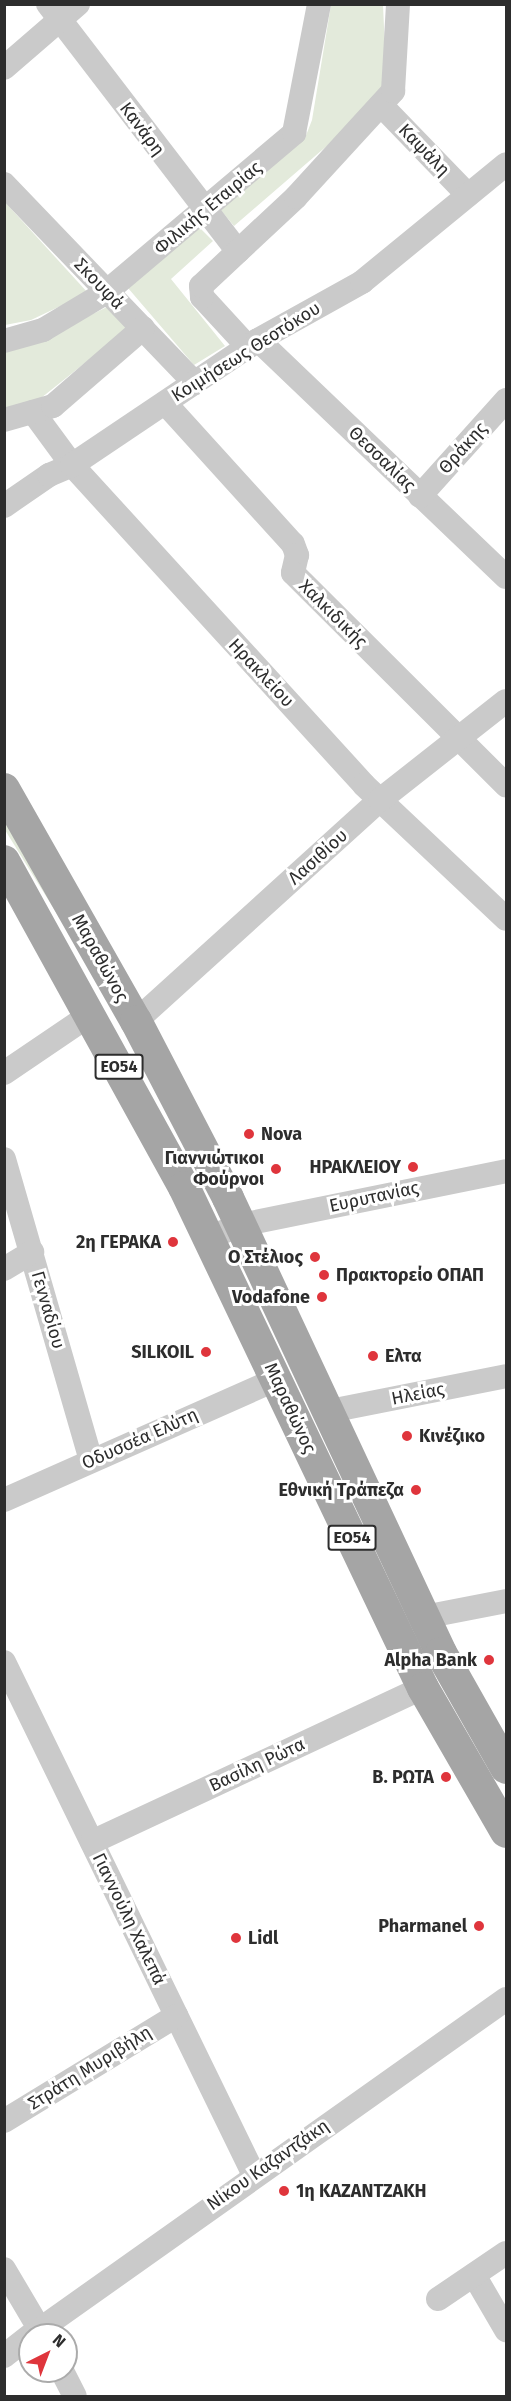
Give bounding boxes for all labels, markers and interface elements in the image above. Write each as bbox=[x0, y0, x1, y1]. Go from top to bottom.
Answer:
street label: Κανάρη bbox=[115, 98, 169, 160]
street label: Καψάλη bbox=[394, 119, 454, 181]
street label: Φιλικής Εταιρίας bbox=[150, 157, 266, 259]
street label: Σκουφά bbox=[69, 254, 129, 314]
street label: Κοιμήσεως Θεοτόκου bbox=[168, 297, 324, 407]
street label: Θράκης bbox=[434, 418, 492, 478]
street label: Θεσσαλίας bbox=[344, 422, 420, 496]
street label: Χαλκιδικής bbox=[294, 575, 372, 653]
street label: Ηρακλείου bbox=[224, 634, 298, 712]
street label: Λασιθίου bbox=[284, 825, 352, 889]
street label: Μαραθώνος bbox=[67, 910, 133, 1006]
road number: ΕΟ54 bbox=[94, 1054, 144, 1080]
place label: Nova bbox=[261, 1123, 302, 1145]
marker: Nova bbox=[242, 1127, 256, 1141]
place label: Γιαννιώτικοι Φούρνοι bbox=[165, 1148, 264, 1190]
place label: ΗΡΑΚΛΕΙΟΥ bbox=[309, 1156, 401, 1178]
marker: ΗΡΑΚΛΕΙΟΥ bbox=[406, 1160, 420, 1174]
marker: Γιαννιώτικοι Φούρνοι bbox=[269, 1162, 283, 1176]
street label: Ευρυτανίας bbox=[327, 1177, 421, 1217]
place label: 2η ΓΕΡΑΚΑ bbox=[76, 1231, 161, 1253]
marker: 2η ΓΕΡΑΚΑ bbox=[166, 1235, 180, 1249]
place label: Ο Στέλιος bbox=[228, 1246, 303, 1268]
marker: Ο Στέλιος bbox=[308, 1250, 322, 1264]
place label: Πρακτορείο ΟΠΑΠ bbox=[336, 1264, 484, 1286]
marker: Πρακτορείο ΟΠΑΠ bbox=[317, 1268, 331, 1282]
street label: Γενναδίου bbox=[27, 1269, 69, 1351]
place label: Vodafone bbox=[232, 1286, 310, 1308]
marker: Vodafone bbox=[315, 1290, 329, 1304]
place label: SILKOIL bbox=[131, 1341, 194, 1363]
marker: SILKOIL bbox=[199, 1345, 213, 1359]
place label: Ελτα bbox=[385, 1345, 422, 1367]
marker: Ελτα bbox=[366, 1349, 380, 1363]
street label: Μαραθώνος bbox=[260, 1359, 320, 1457]
street label: Ηλείας bbox=[390, 1378, 446, 1410]
street label: Οδυσσέα Ελύτη bbox=[79, 1404, 201, 1474]
place label: Κινέζικο bbox=[419, 1425, 485, 1447]
marker: Κινέζικο bbox=[400, 1429, 414, 1443]
place label: Εθνική Τράπεζα bbox=[279, 1479, 404, 1501]
marker: Εθνική Τράπεζα bbox=[409, 1483, 423, 1497]
road number: ΕΟ54 bbox=[326, 1525, 378, 1551]
place label: Alpha Bank bbox=[384, 1649, 477, 1671]
marker: Alpha Bank bbox=[482, 1653, 496, 1667]
street label: Βασίλη Ρώτα bbox=[206, 1733, 308, 1797]
place label: Β. ΡΩΤΑ bbox=[372, 1766, 434, 1788]
marker: Β. ΡΩΤΑ bbox=[439, 1770, 453, 1784]
street label: Γιαννούλη Χαλεπά bbox=[88, 1850, 170, 1988]
place label: Pharmanel bbox=[378, 1915, 467, 1937]
marker: Pharmanel bbox=[472, 1919, 486, 1933]
place label: Lidl bbox=[248, 1927, 278, 1949]
marker: Lidl bbox=[229, 1931, 243, 1945]
street label: Στράτη Μυριβήλη bbox=[24, 2021, 156, 2115]
street label: Νίκου Καζαντζάκη bbox=[203, 2115, 333, 2215]
place label: 1η ΚΑΖΑΝΤΖΑΚΗ bbox=[296, 2180, 427, 2202]
marker: 1η ΚΑΖΑΝΤΖΑΚΗ bbox=[277, 2184, 291, 2198]
north arrow bbox=[18, 2323, 78, 2383]
text: N bbox=[49, 2330, 69, 2351]

